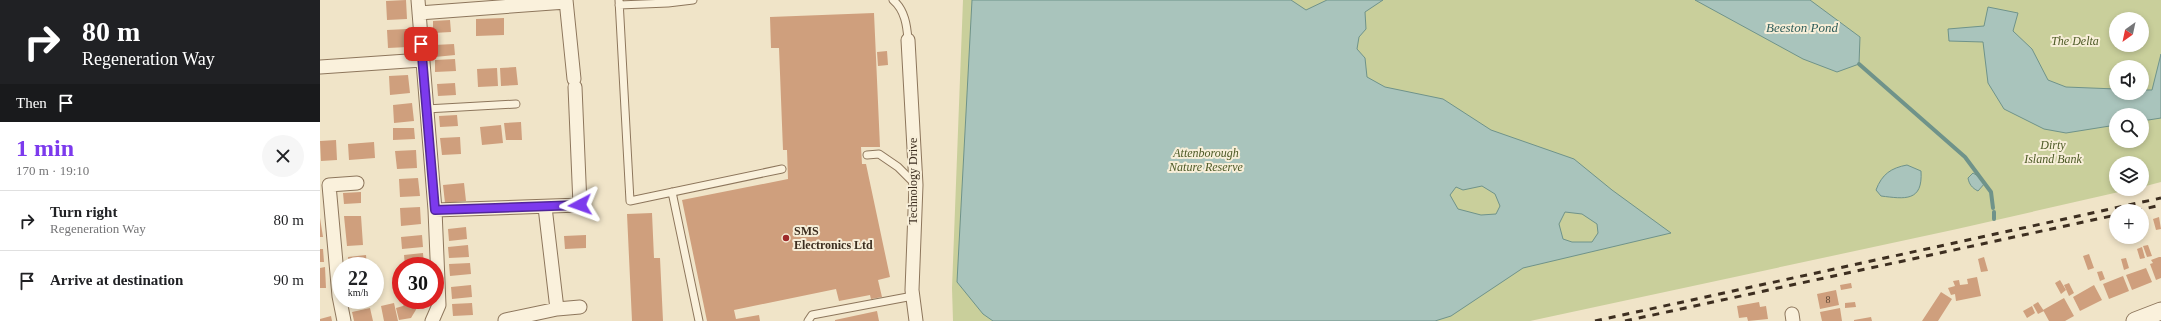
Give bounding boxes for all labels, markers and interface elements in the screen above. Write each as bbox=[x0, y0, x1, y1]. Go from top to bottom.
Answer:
north arrow bbox=[2109, 12, 2149, 52]
map controls bbox=[2109, 12, 2149, 244]
icon: right bbox=[16, 16, 68, 68]
text: 80 m bbox=[82, 16, 140, 47]
water label: Beeston Pond bbox=[1766, 20, 1838, 35]
pin bbox=[404, 27, 438, 61]
icon: arrive bbox=[410, 33, 432, 55]
park label: The Delta bbox=[2051, 34, 2099, 48]
text: Regeneration Way bbox=[82, 49, 215, 69]
button: sound bbox=[2109, 60, 2149, 100]
icon: arrive bbox=[55, 92, 77, 114]
text: Then bbox=[16, 95, 47, 111]
button: search bbox=[2109, 108, 2149, 148]
text: 1 min bbox=[16, 135, 74, 161]
button: close bbox=[262, 135, 304, 177]
street label: Technology Drive bbox=[906, 138, 920, 224]
park label: Dirty Island Bank bbox=[2023, 138, 2083, 166]
park label: Attenborough Nature Reserve bbox=[1168, 146, 1244, 174]
button: layers bbox=[2109, 156, 2149, 196]
text: 170 m · 19:10 bbox=[16, 163, 89, 178]
position arrow bbox=[559, 184, 601, 226]
text: Turn right bbox=[50, 204, 117, 220]
button: + bbox=[2109, 204, 2149, 244]
icon: right bbox=[16, 210, 38, 232]
text: 80 m bbox=[274, 212, 304, 228]
text: Regeneration Way bbox=[50, 221, 146, 236]
place label: SMS Electronics Ltd bbox=[794, 224, 873, 252]
marker: SMS Electronics Ltd bbox=[781, 233, 791, 243]
speed limit sign: 30 bbox=[392, 257, 444, 309]
text: 22 bbox=[348, 267, 368, 289]
icon: arrive bbox=[16, 270, 38, 292]
text: Arrive at destination bbox=[50, 272, 183, 288]
text: 90 m bbox=[274, 272, 304, 288]
text: km/h bbox=[348, 287, 368, 298]
house number: 8 bbox=[1826, 294, 1831, 305]

